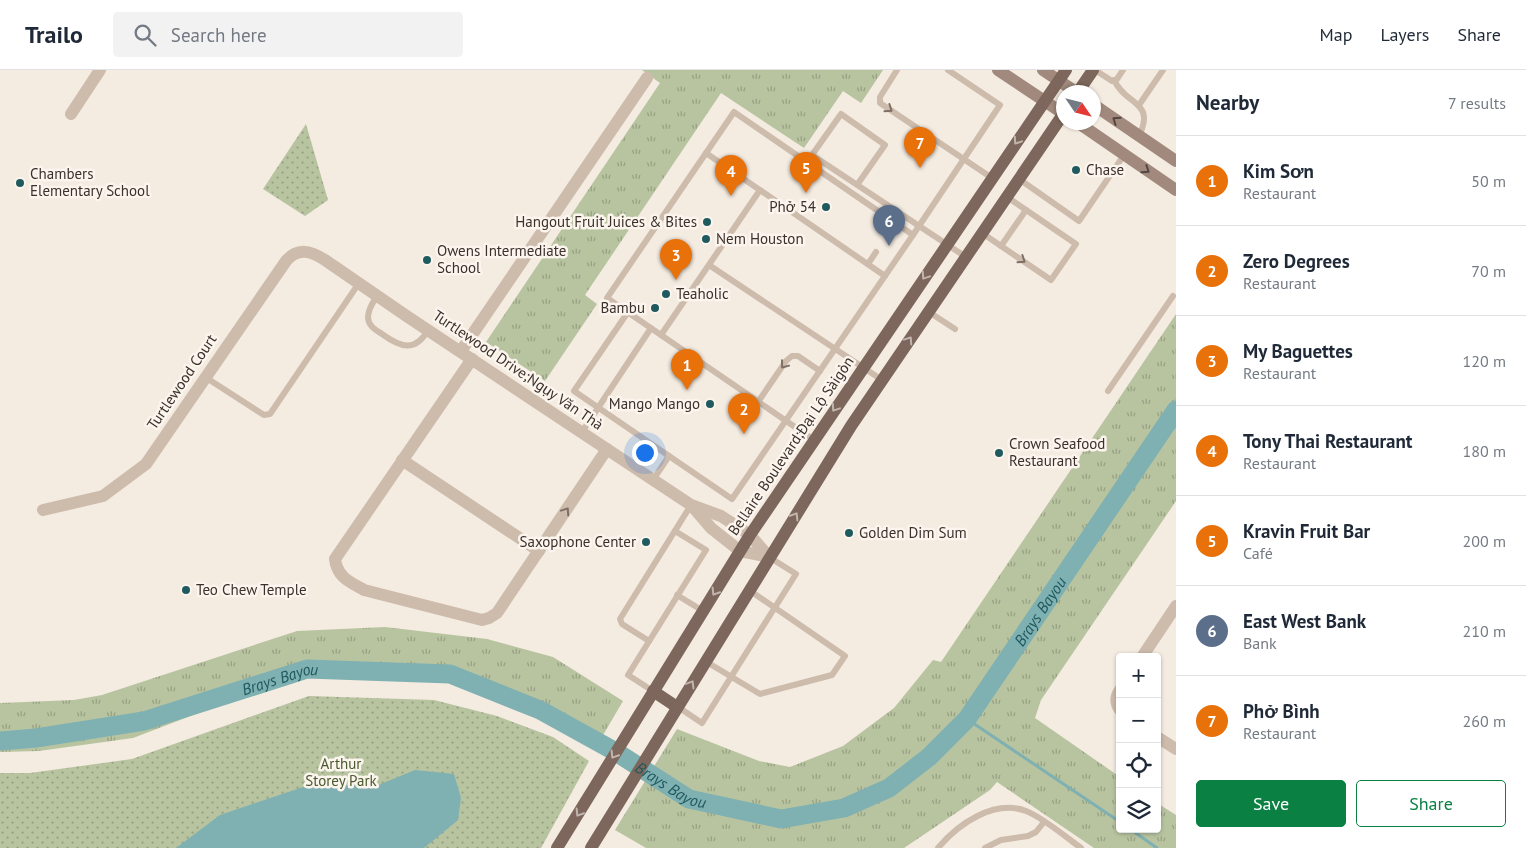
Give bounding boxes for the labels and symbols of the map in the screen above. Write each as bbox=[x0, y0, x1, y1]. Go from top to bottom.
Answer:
north arrow bbox=[1056, 85, 1101, 130]
one-way arrow bbox=[883, 103, 893, 112]
one-way arrow bbox=[1113, 118, 1122, 126]
pin: 7 bbox=[904, 127, 936, 168]
one-way arrow bbox=[1014, 136, 1023, 145]
pin: 5 bbox=[790, 152, 822, 193]
pin: 4 bbox=[715, 155, 747, 196]
place label: Chase bbox=[1086, 160, 1124, 179]
place label: Chambers Elementary School bbox=[30, 164, 150, 200]
marker: Chase bbox=[1070, 164, 1082, 176]
one-way arrow bbox=[1140, 164, 1150, 173]
marker: Chambers Elementary School bbox=[14, 177, 26, 189]
place label: Phở 54 bbox=[769, 197, 816, 216]
marker: Phở 54 bbox=[820, 201, 832, 213]
pin: 6 bbox=[873, 205, 905, 246]
place label: Hangout Fruit Juices & Bites bbox=[515, 212, 697, 231]
marker: Hangout Fruit Juices & Bites bbox=[701, 216, 713, 228]
place label: Nem Houston bbox=[716, 229, 804, 248]
marker: Nem Houston bbox=[700, 233, 712, 245]
pin: 3 bbox=[660, 239, 692, 280]
place label: Owens Intermediate School bbox=[437, 241, 566, 277]
marker: Owens Intermediate School bbox=[421, 254, 433, 266]
one-way arrow bbox=[1017, 254, 1026, 263]
one-way arrow bbox=[922, 270, 932, 279]
place label: Teaholic bbox=[676, 284, 729, 303]
marker: Teaholic bbox=[660, 288, 672, 300]
place label: Bambu bbox=[600, 298, 645, 317]
marker: Bambu bbox=[649, 302, 661, 314]
street label: Turtlewood Drive;Ngụy Văn Thà bbox=[430, 305, 607, 434]
street label: Turtlewood Court bbox=[143, 330, 221, 433]
one-way arrow bbox=[903, 336, 912, 346]
pin: 1 bbox=[671, 349, 703, 390]
street label: Bellaire Boulevard;Đại Lộ Sàigòn bbox=[724, 353, 858, 539]
one-way arrow bbox=[781, 359, 790, 369]
pin: 2 bbox=[728, 393, 760, 434]
place label: Mango Mango bbox=[609, 394, 700, 413]
marker: Mango Mango bbox=[704, 398, 716, 410]
one-way arrow bbox=[832, 402, 841, 412]
place label: Crown Seafood Restaurant bbox=[1009, 434, 1105, 470]
your location bbox=[632, 440, 658, 466]
marker: Crown Seafood Restaurant bbox=[993, 447, 1005, 459]
one-way arrow bbox=[560, 507, 569, 516]
one-way arrow bbox=[788, 512, 798, 521]
place label: Golden Dim Sum bbox=[859, 523, 967, 542]
marker: Golden Dim Sum bbox=[843, 527, 855, 539]
place label: Saxophone Center bbox=[519, 532, 636, 551]
marker: Saxophone Center bbox=[640, 536, 652, 548]
water label: Brays Bayou bbox=[1009, 573, 1070, 650]
place label: Teo Chew Temple bbox=[196, 580, 307, 599]
marker: Teo Chew Temple bbox=[180, 584, 192, 596]
one-way arrow bbox=[711, 587, 721, 596]
water label: Brays Bayou bbox=[239, 659, 318, 699]
one-way arrow bbox=[685, 681, 695, 690]
one-way arrow bbox=[611, 749, 621, 758]
park label: Arthur Storey Park bbox=[305, 754, 377, 790]
water label: Brays Bayou bbox=[632, 757, 708, 812]
one-way arrow bbox=[575, 807, 585, 816]

